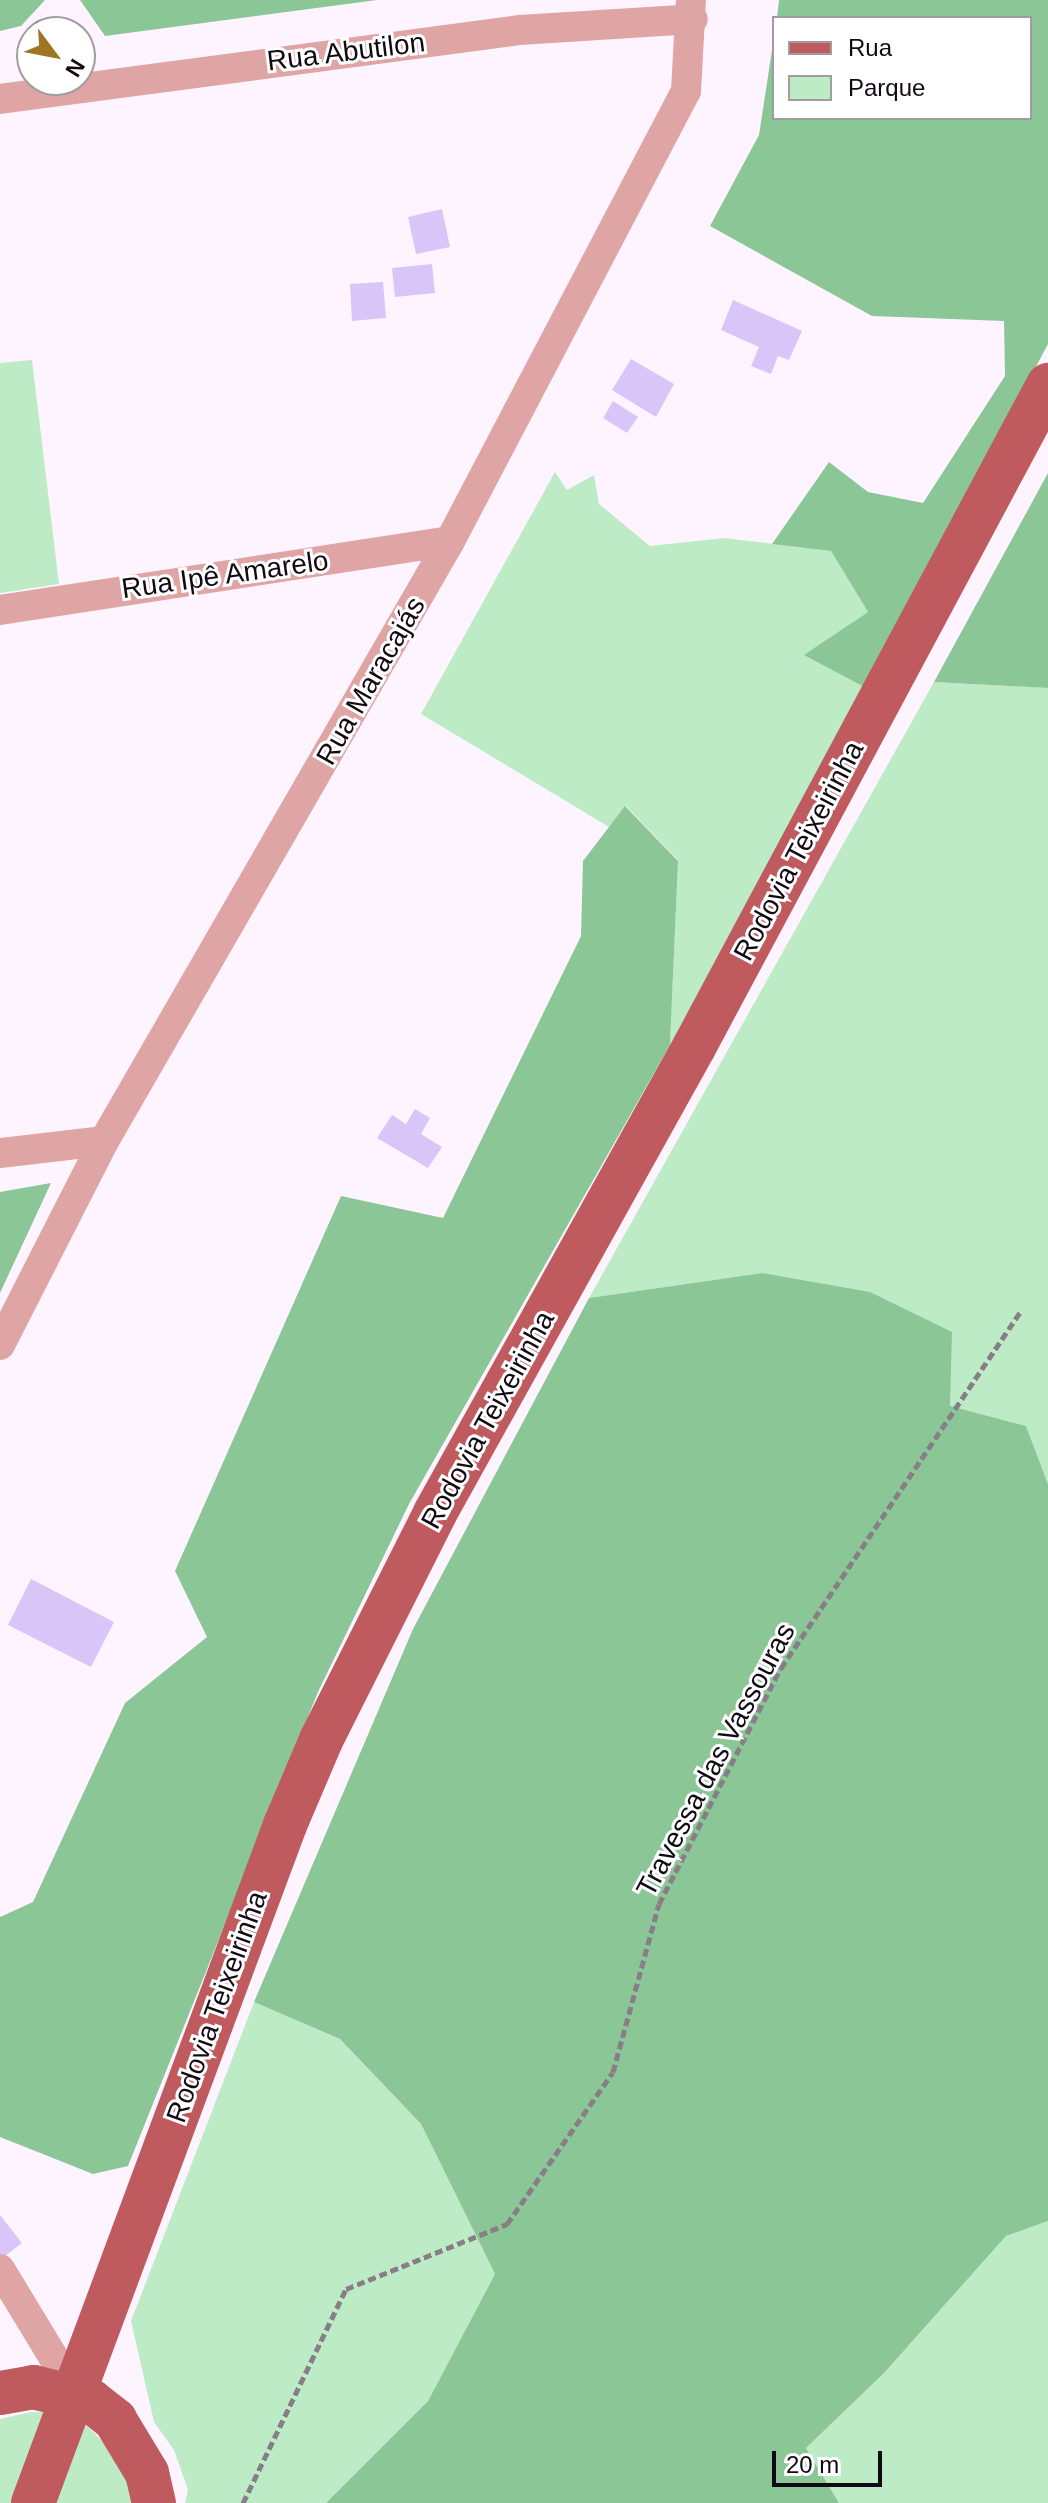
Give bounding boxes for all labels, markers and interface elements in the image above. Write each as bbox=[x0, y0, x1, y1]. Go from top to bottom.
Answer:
north arrow bbox=[16, 16, 96, 96]
legend bbox=[772, 16, 1032, 120]
street label: Rua Abutilon bbox=[264, 26, 428, 78]
text: Rua bbox=[848, 34, 892, 61]
text: N bbox=[60, 55, 90, 81]
text: Parque bbox=[848, 74, 925, 101]
street label: Rua Ipê Amarelo bbox=[119, 544, 331, 606]
street label: Rua Maracajás bbox=[309, 591, 433, 771]
street label: Rodovia Teixeirinha bbox=[727, 735, 871, 967]
street label: Rodovia Teixeirinha bbox=[414, 1305, 562, 1535]
street label: Travessa das Vassouras bbox=[630, 1617, 802, 1903]
street label: Rodovia Teixeirinha bbox=[159, 1886, 275, 2128]
scale bar bbox=[776, 2435, 886, 2485]
text: 20 m bbox=[786, 2451, 839, 2478]

